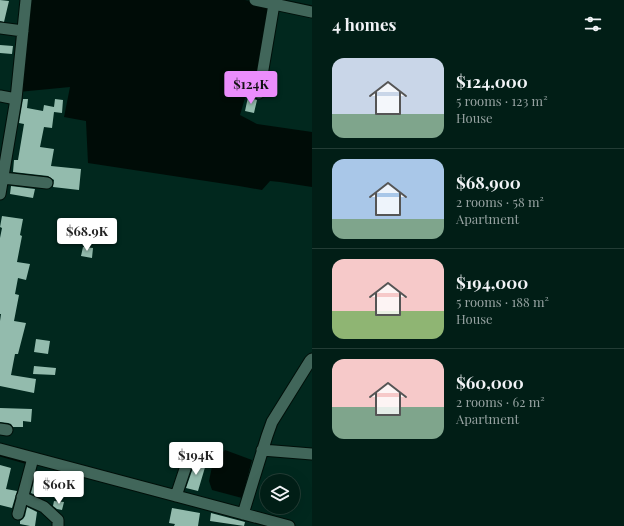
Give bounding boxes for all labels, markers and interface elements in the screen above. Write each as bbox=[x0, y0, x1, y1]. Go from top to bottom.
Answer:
text: 4 homes bbox=[332, 13, 396, 35]
icon: filters bbox=[582, 13, 604, 35]
text: $124,000 bbox=[456, 70, 528, 92]
pin: $124K bbox=[223, 71, 279, 105]
icon: home bbox=[364, 74, 412, 122]
text: $124K bbox=[233, 75, 269, 92]
text: 5 rooms · 123 m² bbox=[456, 92, 548, 109]
text: House bbox=[456, 109, 493, 126]
text: $68,900 bbox=[456, 171, 521, 193]
icon: home bbox=[364, 175, 412, 223]
text: 2 rooms · 58 m² bbox=[456, 193, 544, 210]
text: Apartment bbox=[456, 210, 519, 227]
pin: $68.9K bbox=[54, 218, 120, 252]
text: $68.9K bbox=[66, 222, 108, 239]
text: $194,000 bbox=[456, 271, 528, 293]
icon: home bbox=[364, 275, 412, 323]
text: 5 rooms · 188 m² bbox=[456, 293, 549, 310]
text: House bbox=[456, 310, 493, 327]
text: $60,000 bbox=[456, 371, 524, 393]
icon: home bbox=[364, 375, 412, 423]
text: 2 rooms · 62 m² bbox=[456, 393, 545, 410]
text: Apartment bbox=[456, 410, 519, 427]
pin: $194K bbox=[168, 442, 224, 476]
text: $194K bbox=[178, 446, 214, 463]
pin: $60K bbox=[35, 471, 83, 505]
map controls bbox=[260, 474, 300, 514]
button: layers bbox=[260, 474, 300, 514]
text: $60K bbox=[43, 475, 75, 492]

